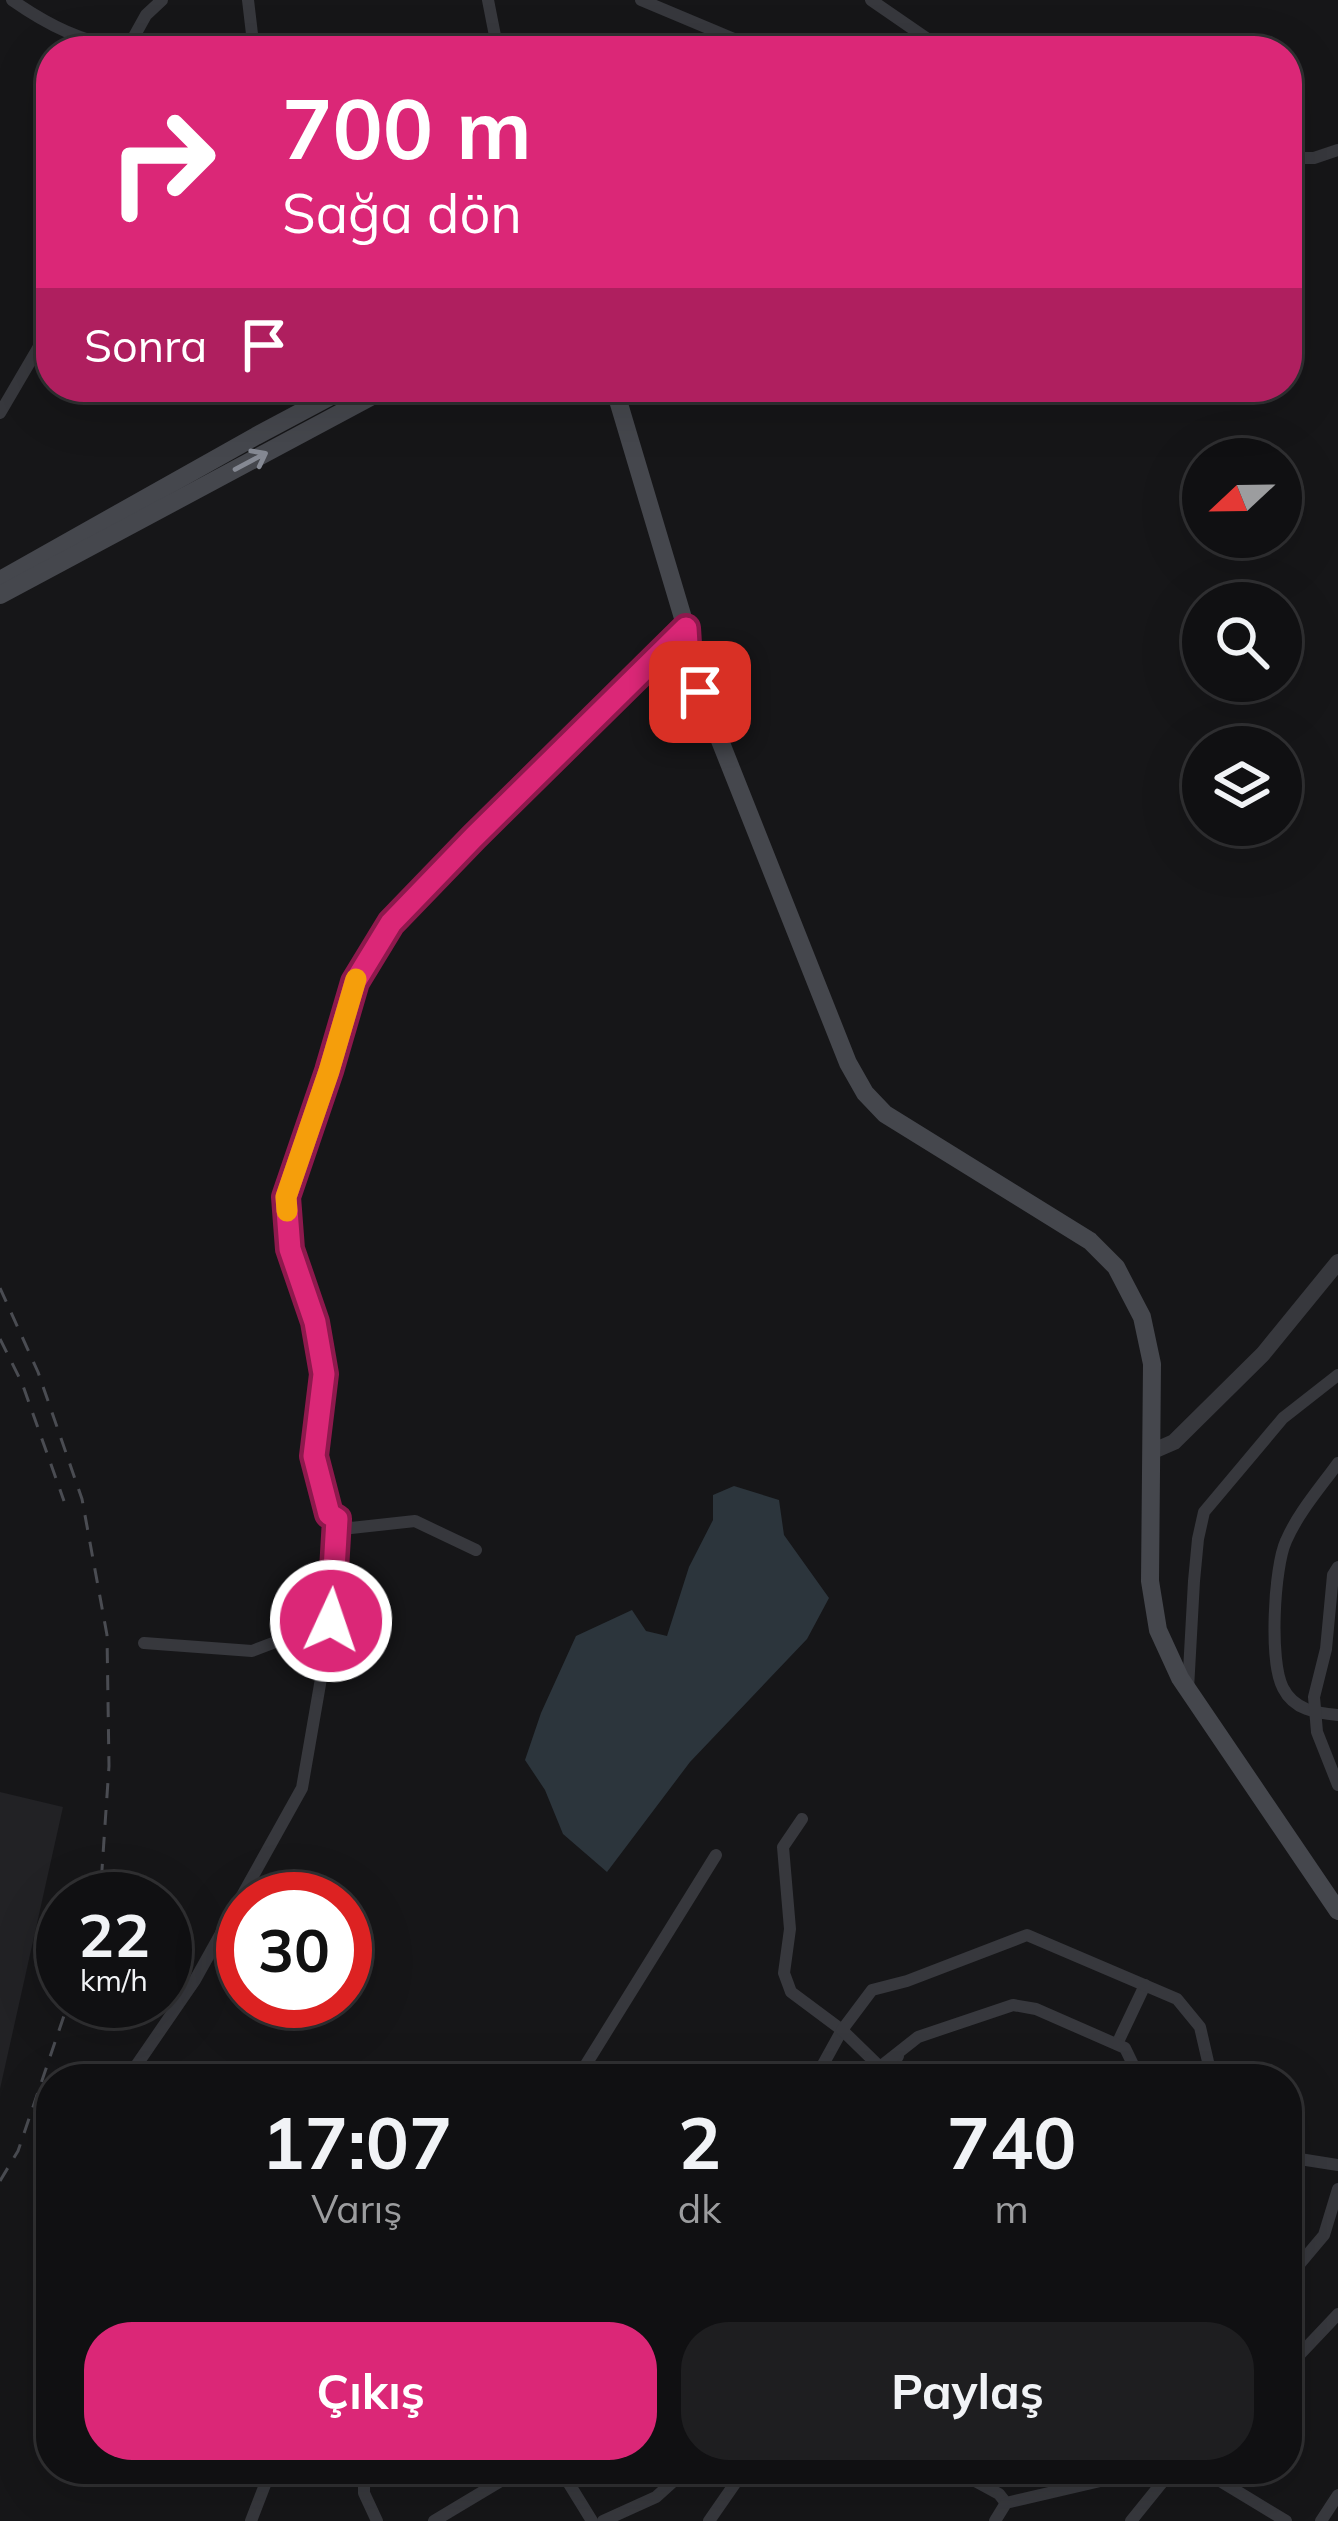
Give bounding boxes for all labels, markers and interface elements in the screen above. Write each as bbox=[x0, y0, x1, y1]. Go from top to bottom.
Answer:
text: 700 m bbox=[282, 75, 532, 180]
icon: right bbox=[84, 84, 240, 240]
text: Sağa dön bbox=[282, 179, 522, 247]
icon: arrive bbox=[231, 312, 297, 378]
text: Sonra bbox=[84, 317, 207, 373]
north arrow bbox=[1182, 438, 1302, 558]
map controls bbox=[1182, 438, 1302, 846]
one-way arrow bbox=[233, 449, 268, 472]
button: search bbox=[1182, 582, 1302, 702]
pin bbox=[649, 641, 751, 743]
icon: arrive bbox=[667, 659, 733, 725]
button: layers bbox=[1182, 726, 1302, 846]
position arrow bbox=[268, 1558, 394, 1684]
speed limit sign: 30 bbox=[216, 1872, 372, 2028]
text: 22 bbox=[78, 1897, 150, 1972]
text: km/h bbox=[80, 1961, 148, 1999]
text: 17:07 bbox=[262, 2097, 452, 2187]
text: 2 bbox=[678, 2097, 721, 2187]
text: 740 bbox=[947, 2097, 1076, 2187]
text: Varış bbox=[311, 2184, 402, 2233]
text: dk bbox=[678, 2184, 721, 2233]
text: m bbox=[994, 2184, 1029, 2233]
button: Çıkış bbox=[84, 2322, 657, 2460]
button: Paylaş bbox=[681, 2322, 1254, 2460]

